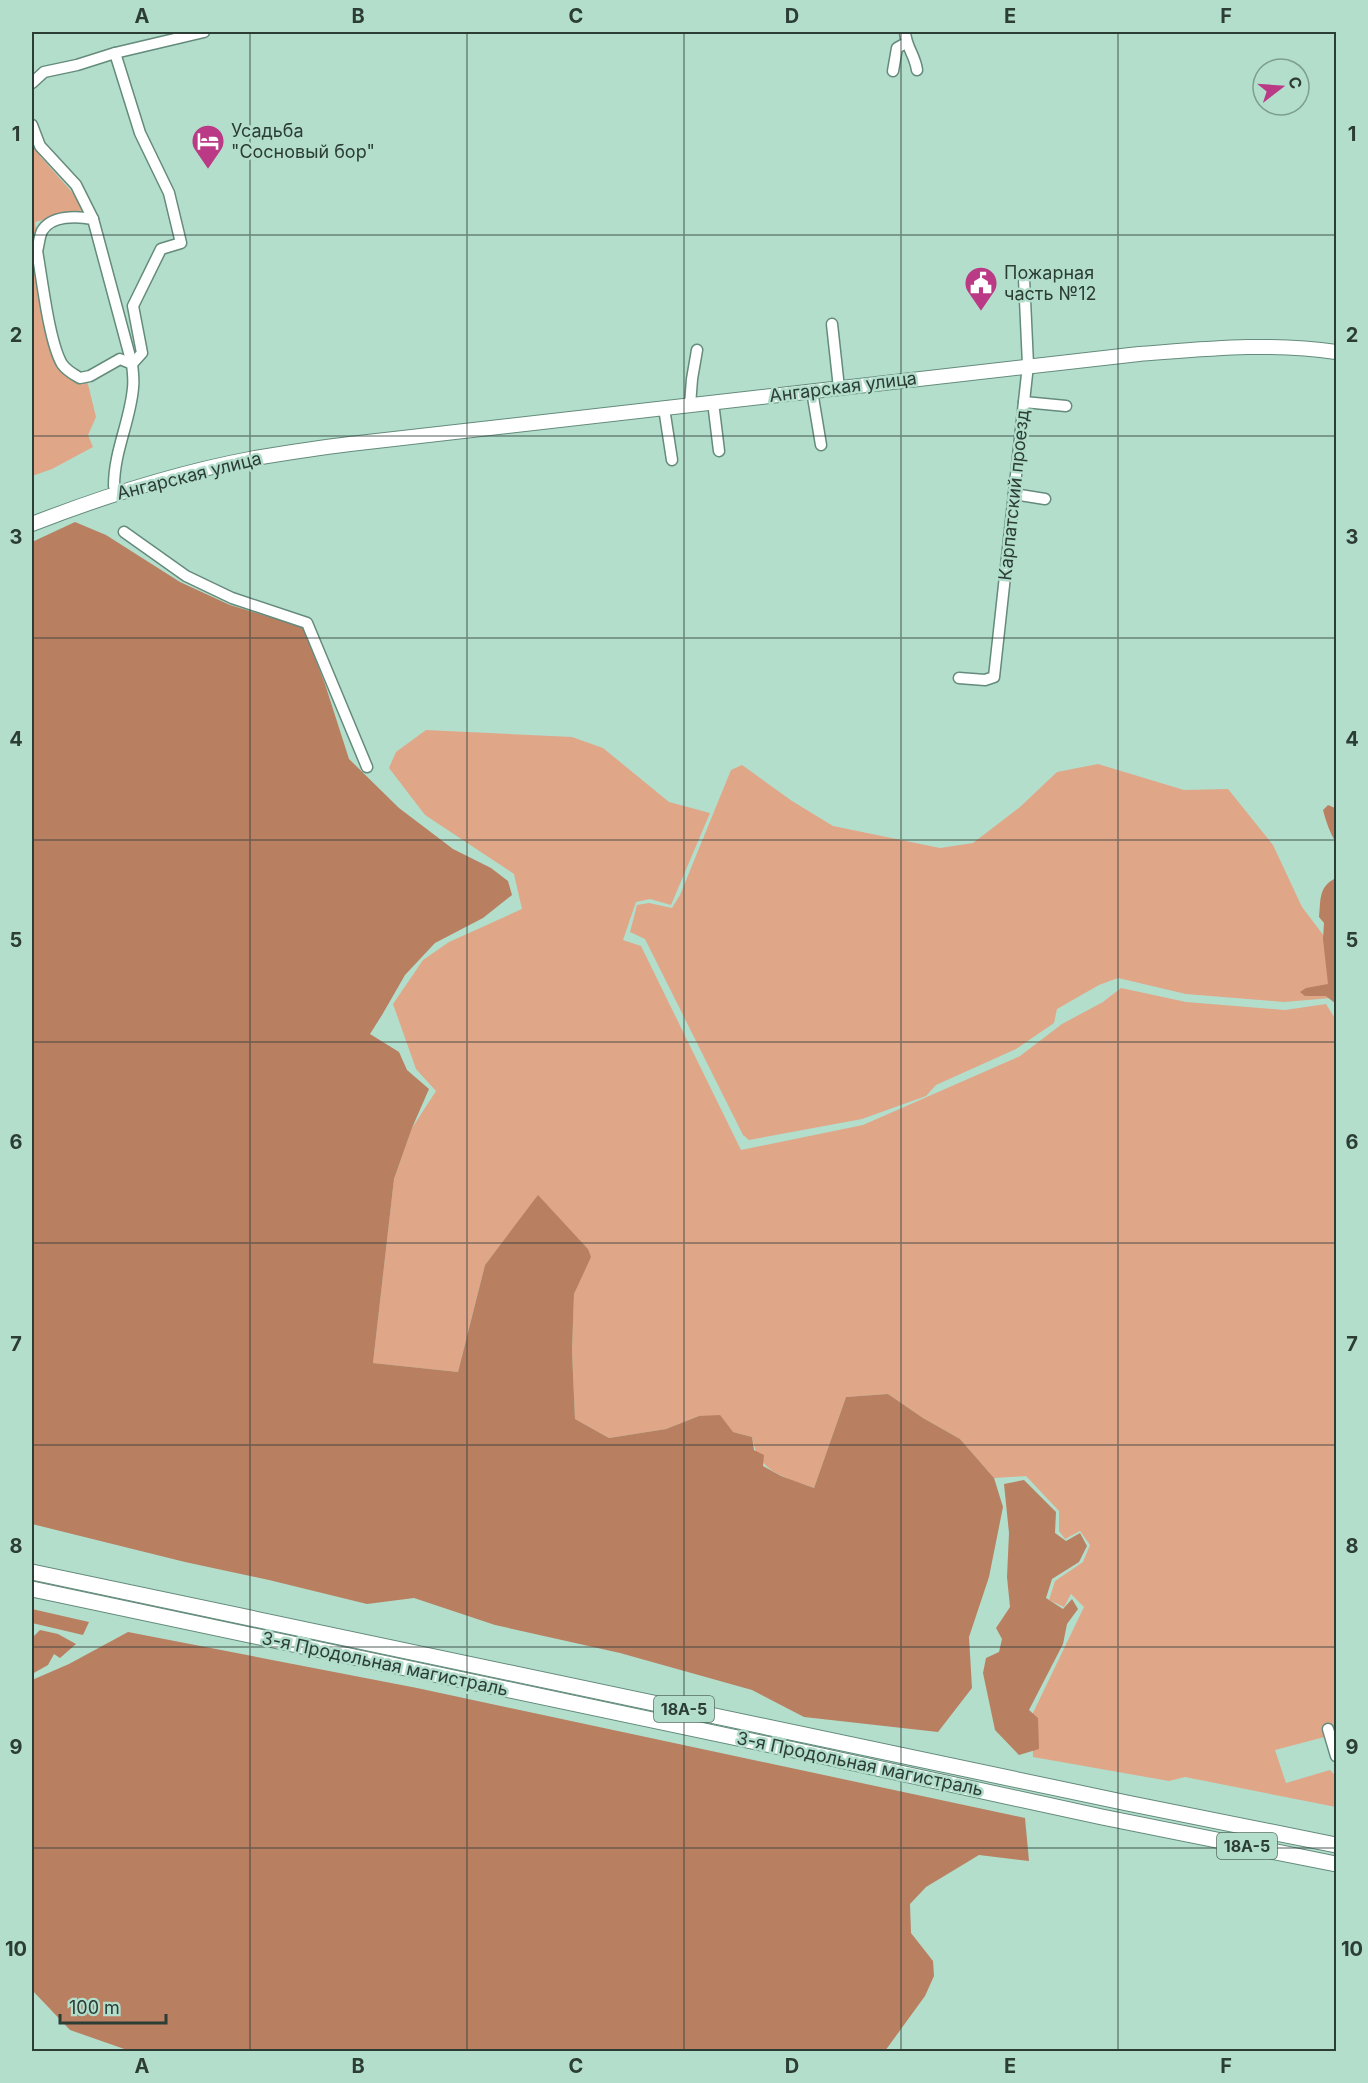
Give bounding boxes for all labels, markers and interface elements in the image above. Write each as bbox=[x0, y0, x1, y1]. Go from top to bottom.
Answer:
text: A bbox=[135, 4, 150, 28]
text: B bbox=[351, 4, 365, 28]
text: C bbox=[569, 4, 583, 28]
text: D bbox=[785, 4, 799, 28]
text: E bbox=[1004, 4, 1016, 28]
text: F bbox=[1220, 4, 1232, 28]
north arrow bbox=[1251, 57, 1311, 117]
text: С bbox=[1284, 74, 1307, 91]
place label: Усадьба "Сосновый бор" bbox=[231, 120, 375, 162]
text: 1 bbox=[12, 122, 20, 146]
text: 1 bbox=[1348, 122, 1356, 146]
hotel icon: Усадьба "Сосновый бор" bbox=[190, 123, 226, 170]
place label: Пожарная часть №12 bbox=[1004, 262, 1097, 304]
public building icon: Пожарная часть №12 bbox=[963, 265, 999, 312]
text: 2 bbox=[10, 323, 22, 347]
text: 2 bbox=[1346, 323, 1358, 347]
street label: Ангарская улица bbox=[768, 367, 918, 406]
street label: Карпатский проезд bbox=[994, 409, 1033, 581]
street label: Ангарская улица bbox=[114, 447, 263, 504]
text: 3 bbox=[10, 525, 22, 549]
text: 3 bbox=[1346, 525, 1358, 549]
text: 4 bbox=[9, 727, 23, 751]
text: 4 bbox=[1345, 727, 1359, 751]
text: 5 bbox=[10, 928, 22, 952]
text: 5 bbox=[1346, 928, 1358, 952]
text: 6 bbox=[10, 1130, 23, 1154]
text: 6 bbox=[1346, 1130, 1359, 1154]
text: 7 bbox=[10, 1332, 22, 1356]
text: 7 bbox=[1346, 1332, 1358, 1356]
text: 8 bbox=[9, 1534, 23, 1558]
text: 8 bbox=[1345, 1534, 1359, 1558]
street label: 3-я Продольная магистраль bbox=[260, 1627, 510, 1700]
road number: 18А-5 bbox=[654, 1696, 714, 1722]
street label: 3-я Продольная магистраль bbox=[735, 1727, 985, 1800]
text: 9 bbox=[10, 1735, 23, 1759]
text: 9 bbox=[1346, 1735, 1359, 1759]
road number: 18А-5 bbox=[1217, 1833, 1277, 1859]
text: 10 bbox=[5, 1937, 27, 1961]
text: 10 bbox=[1341, 1937, 1363, 1961]
scale bar bbox=[60, 1987, 166, 2025]
text: 100 m bbox=[69, 1997, 120, 2018]
text: A bbox=[135, 2054, 150, 2078]
text: B bbox=[351, 2054, 365, 2078]
text: C bbox=[569, 2054, 583, 2078]
text: D bbox=[785, 2054, 799, 2078]
text: E bbox=[1004, 2054, 1016, 2078]
text: F bbox=[1220, 2054, 1232, 2078]

